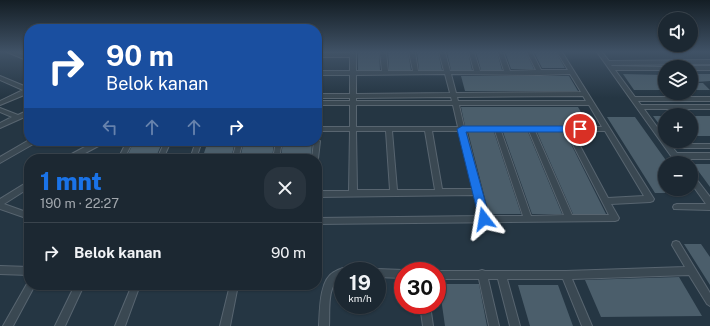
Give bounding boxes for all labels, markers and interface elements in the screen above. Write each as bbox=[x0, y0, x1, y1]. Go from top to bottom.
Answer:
map controls bbox=[658, 12, 698, 196]
button: sound bbox=[658, 12, 698, 52]
text: 90 m bbox=[106, 39, 174, 72]
icon: right bbox=[40, 40, 92, 92]
button: layers bbox=[658, 60, 698, 100]
text: Belok kanan bbox=[106, 73, 209, 94]
button: + bbox=[658, 108, 698, 148]
pin bbox=[563, 112, 597, 146]
icon: left bbox=[99, 116, 121, 138]
icon: ahead bbox=[141, 116, 163, 138]
icon: ahead bbox=[183, 116, 205, 138]
icon: right bbox=[225, 116, 247, 138]
icon: arrive bbox=[569, 118, 591, 140]
button: − bbox=[658, 156, 698, 196]
text: 1 mnt bbox=[40, 167, 102, 195]
button: close bbox=[264, 167, 306, 209]
text: 190 m · 22:27 bbox=[40, 196, 119, 211]
position arrow bbox=[463, 198, 505, 240]
icon: right bbox=[40, 242, 62, 264]
text: Belok kanan bbox=[74, 244, 161, 261]
text: 90 m bbox=[271, 244, 306, 261]
speed limit sign: 30 bbox=[394, 262, 446, 314]
text: 19 bbox=[349, 271, 371, 295]
text: km/h bbox=[348, 292, 372, 304]

